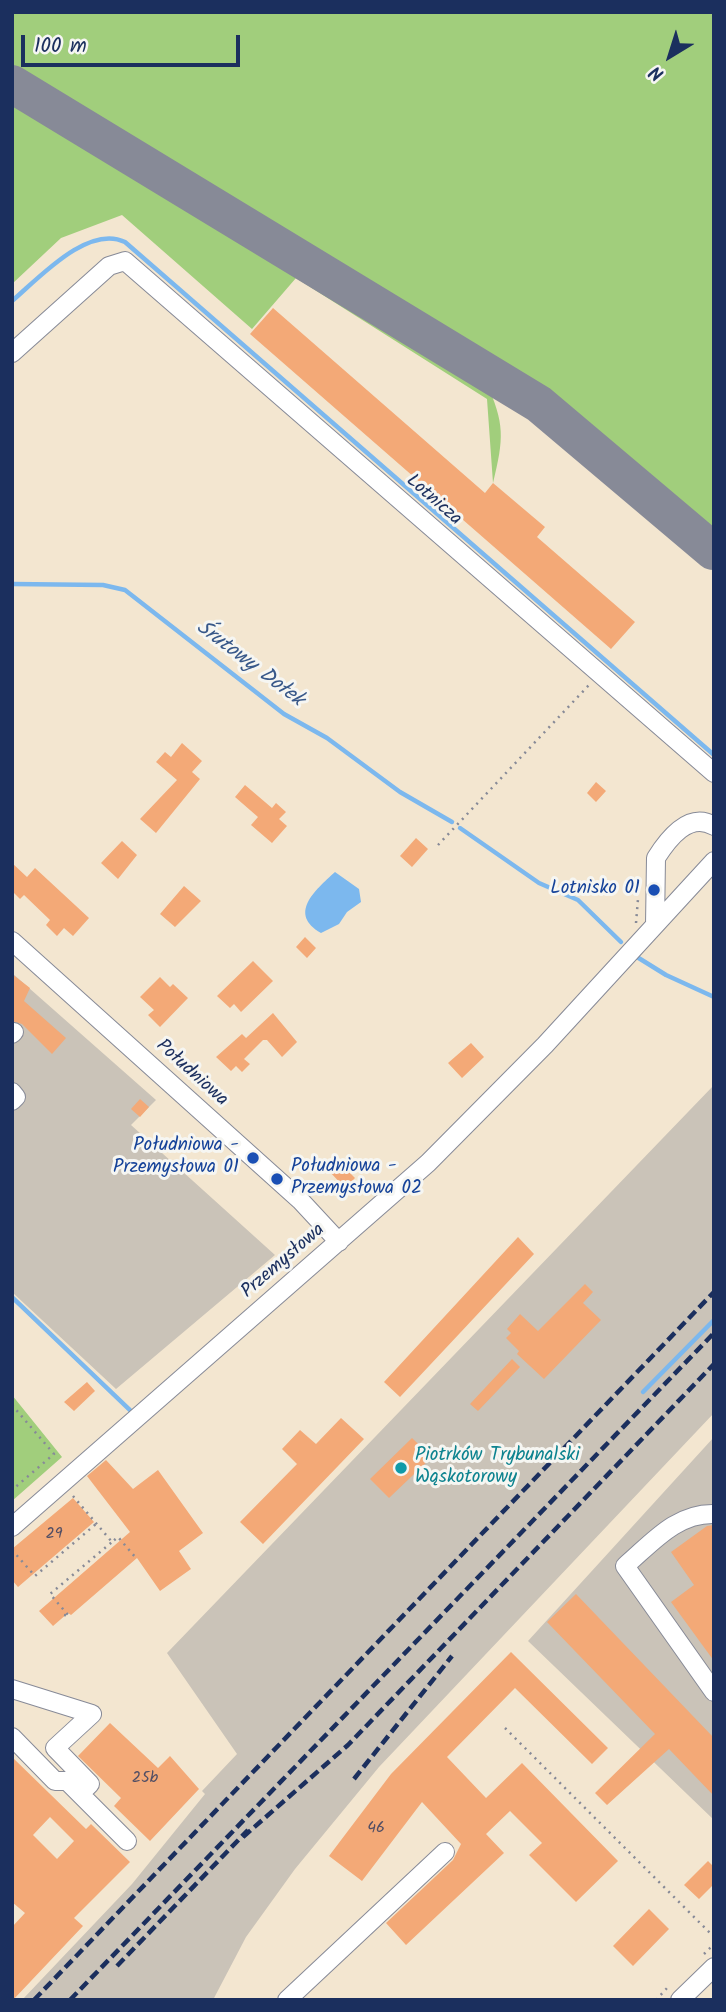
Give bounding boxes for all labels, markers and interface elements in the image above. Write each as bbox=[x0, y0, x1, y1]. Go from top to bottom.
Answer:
scale bar bbox=[24, 21, 243, 65]
north arrow bbox=[635, 21, 705, 91]
text: 100 m bbox=[34, 30, 87, 63]
text: N bbox=[643, 57, 671, 88]
street label: Lotnicza bbox=[400, 471, 466, 531]
water label: Śrutowy Dołek bbox=[190, 616, 308, 714]
place label: Lotnisko 01 bbox=[550, 879, 640, 901]
marker: Lotnisko 01 bbox=[646, 882, 662, 898]
street label: Południowa bbox=[150, 1036, 232, 1112]
place label: Południowa - Przemysłowa 01 bbox=[113, 1136, 239, 1180]
marker: Południowa - Przemysłowa 01 bbox=[245, 1150, 261, 1166]
place label: Południowa - Przemysłowa 02 bbox=[291, 1157, 422, 1201]
marker: Południowa - Przemysłowa 02 bbox=[269, 1171, 285, 1187]
street label: Przemysłowa bbox=[238, 1220, 330, 1304]
place label: Piotrków Trybunalski Wąskotorowy bbox=[415, 1446, 580, 1490]
marker: Piotrków Trybunalski Wąskotorowy bbox=[393, 1460, 409, 1476]
house number: 29 bbox=[45, 1525, 63, 1545]
house number: 25b bbox=[132, 1769, 158, 1789]
house number: 46 bbox=[367, 1819, 385, 1839]

